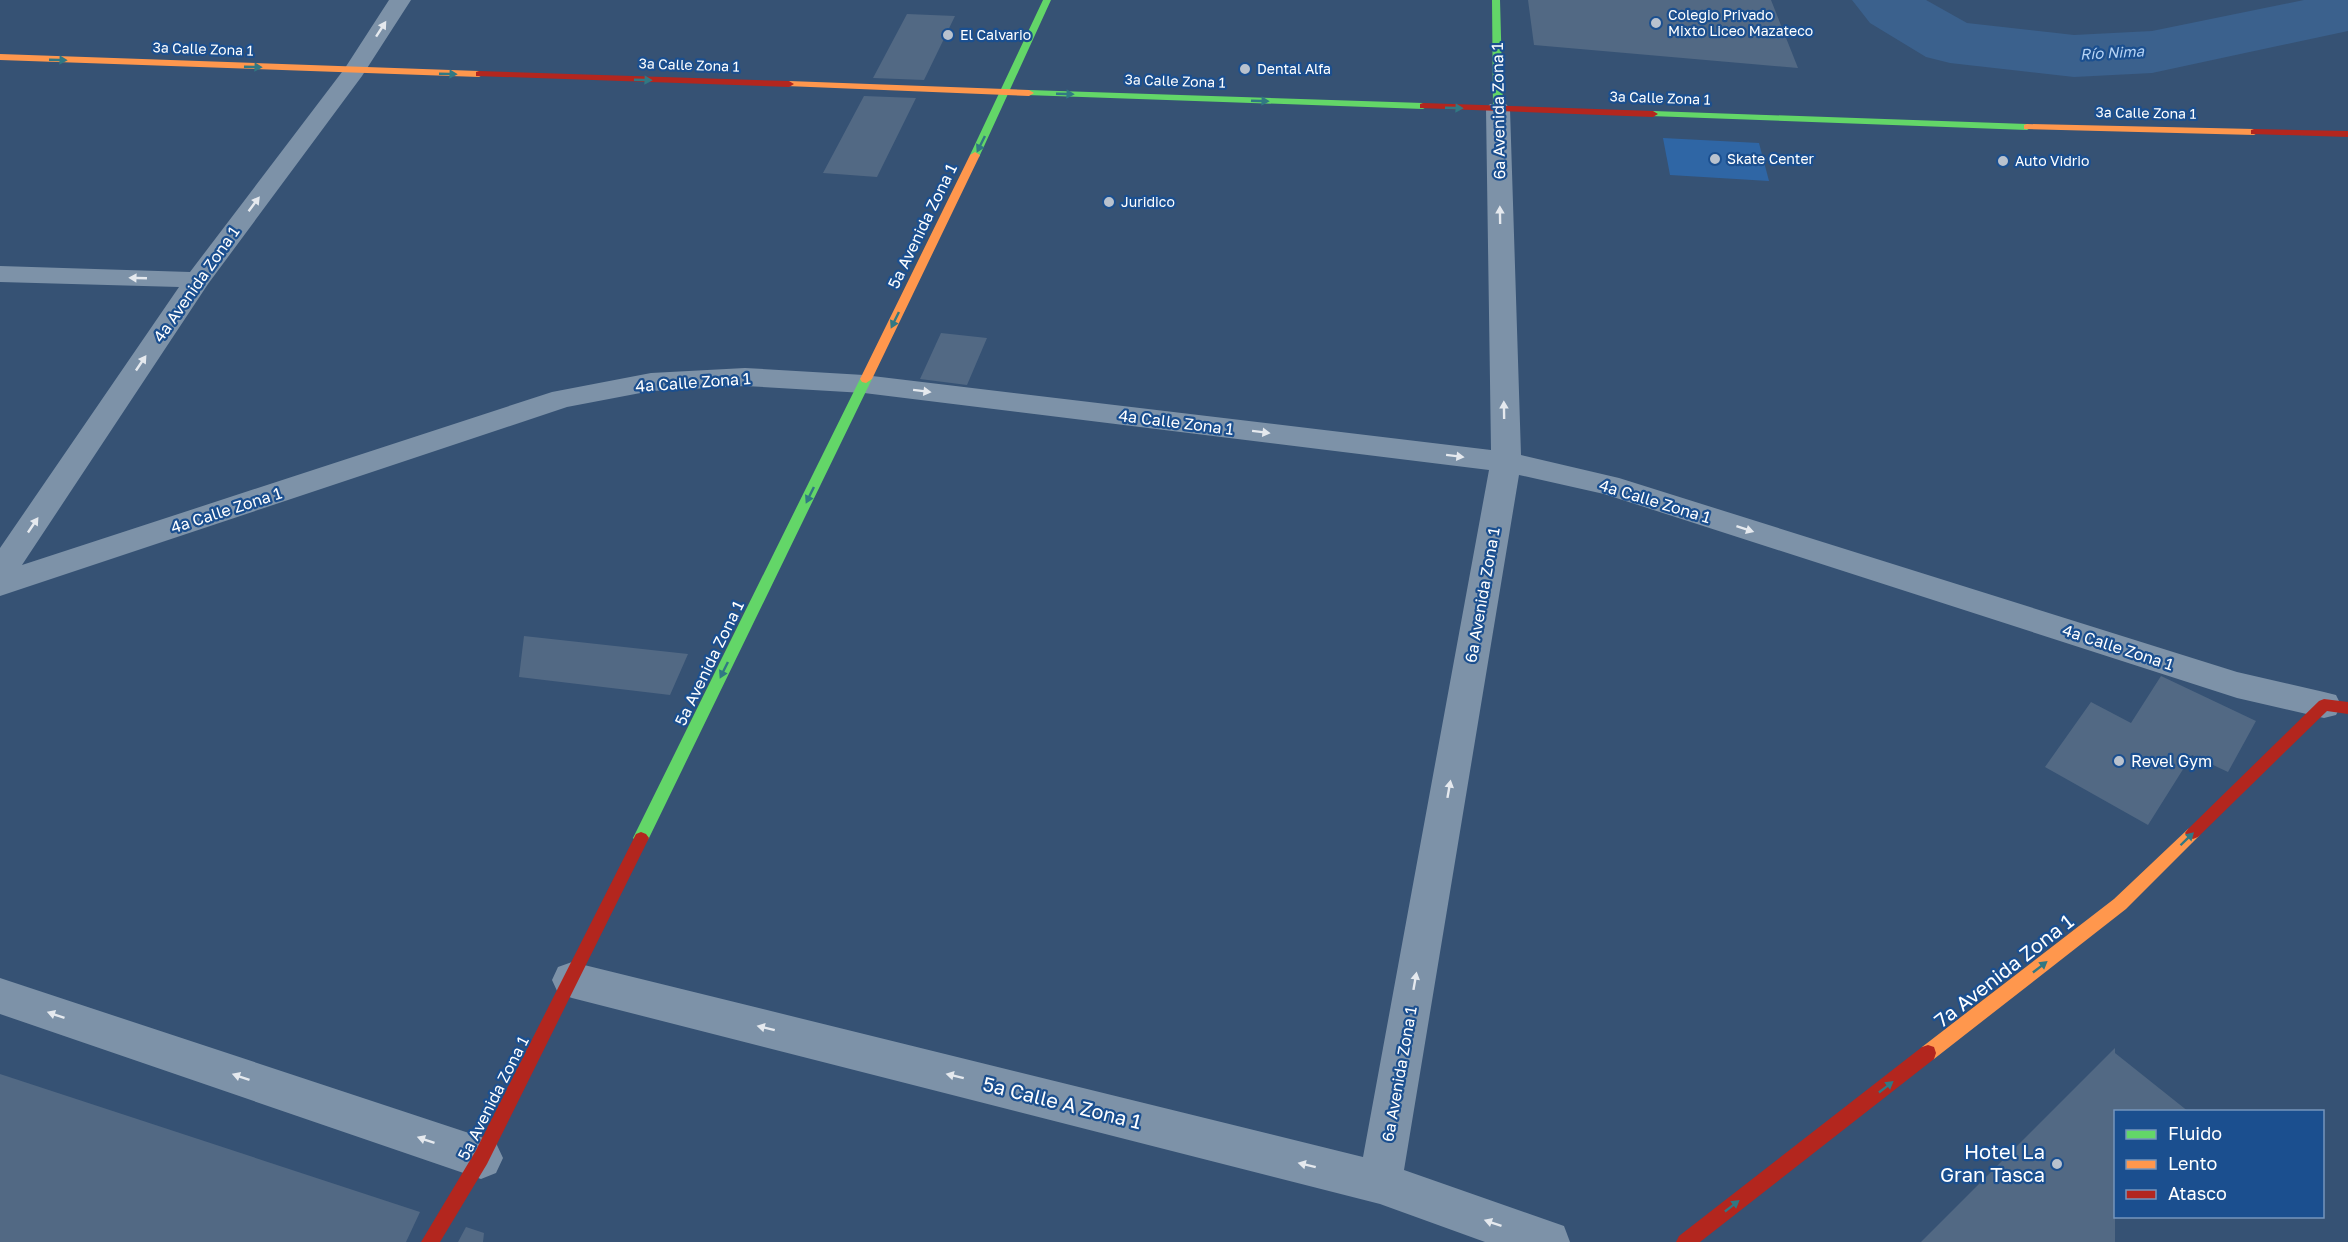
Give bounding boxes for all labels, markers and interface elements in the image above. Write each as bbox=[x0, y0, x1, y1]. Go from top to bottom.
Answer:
place label: Colegio Privado Mixto Liceo Mazateco bbox=[1668, 6, 1813, 39]
marker: Colegio Privado Mixto Liceo Mazateco bbox=[1649, 16, 1663, 30]
one-way arrow bbox=[375, 21, 386, 37]
place label: El Calvario bbox=[960, 26, 1031, 43]
marker: El Calvario bbox=[941, 28, 955, 42]
street label: 3a Calle Zona 1 bbox=[152, 38, 254, 59]
water label: Río Nima bbox=[2079, 41, 2145, 63]
street label: 6a Avenida Zona 1 bbox=[1487, 42, 1509, 180]
street label: 3a Calle Zona 1 bbox=[638, 54, 740, 75]
one-way arrow bbox=[49, 55, 68, 64]
place label: Dental Alfa bbox=[1257, 60, 1331, 77]
marker: Dental Alfa bbox=[1238, 62, 1252, 76]
one-way arrow bbox=[244, 63, 263, 72]
one-way arrow bbox=[439, 70, 458, 79]
street label: 3a Calle Zona 1 bbox=[1124, 70, 1226, 91]
one-way arrow bbox=[634, 76, 653, 85]
street label: 3a Calle Zona 1 bbox=[1609, 87, 1711, 108]
one-way arrow bbox=[1055, 89, 1074, 98]
one-way arrow bbox=[1250, 96, 1269, 105]
one-way arrow bbox=[1445, 103, 1464, 112]
street label: 3a Calle Zona 1 bbox=[2095, 103, 2197, 122]
one-way arrow bbox=[976, 136, 985, 153]
place label: Skate Center bbox=[1727, 150, 1815, 167]
marker: Skate Center bbox=[1708, 152, 1722, 166]
place label: Auto Vidrio bbox=[2015, 152, 2089, 169]
marker: Auto Vidrio bbox=[1996, 154, 2010, 168]
street label: 5a Avenida Zona 1 bbox=[883, 160, 961, 292]
place label: Juridico bbox=[1121, 193, 1175, 210]
marker: Juridico bbox=[1102, 195, 1116, 209]
one-way arrow bbox=[248, 196, 260, 211]
one-way arrow bbox=[1495, 205, 1505, 224]
street label: 4a Avenida Zona 1 bbox=[149, 222, 244, 346]
one-way arrow bbox=[129, 274, 148, 283]
one-way arrow bbox=[891, 311, 900, 328]
one-way arrow bbox=[136, 354, 147, 371]
street label: 4a Calle Zona 1 bbox=[635, 368, 752, 396]
one-way arrow bbox=[912, 386, 931, 396]
one-way arrow bbox=[1500, 400, 1509, 419]
street label: 4a Calle Zona 1 bbox=[1117, 405, 1235, 439]
one-way arrow bbox=[1252, 427, 1271, 437]
one-way arrow bbox=[1445, 451, 1464, 460]
street label: 4a Calle Zona 1 bbox=[1597, 475, 1713, 528]
street label: 4a Calle Zona 1 bbox=[168, 483, 284, 537]
one-way arrow bbox=[805, 486, 814, 503]
one-way arrow bbox=[27, 516, 38, 533]
one-way arrow bbox=[1736, 524, 1754, 534]
street label: 6a Avenida Zona 1 bbox=[1460, 526, 1504, 664]
street label: 5a Avenida Zona 1 bbox=[670, 597, 748, 729]
street label: 4a Calle Zona 1 bbox=[2060, 620, 2176, 674]
one-way arrow bbox=[719, 661, 728, 678]
place label: Revel Gym bbox=[2131, 751, 2212, 771]
marker: Revel Gym bbox=[2112, 754, 2126, 768]
one-way arrow bbox=[1444, 779, 1453, 798]
one-way arrow bbox=[2179, 833, 2193, 847]
street label: 7a Avenida Zona 1 bbox=[1929, 908, 2078, 1032]
one-way arrow bbox=[2032, 962, 2047, 974]
one-way arrow bbox=[1411, 971, 1420, 990]
street label: 6a Avenida Zona 1 bbox=[1377, 1005, 1421, 1143]
one-way arrow bbox=[47, 1010, 65, 1020]
one-way arrow bbox=[757, 1023, 775, 1033]
street label: 5a Avenida Zona 1 bbox=[453, 1032, 533, 1163]
one-way arrow bbox=[946, 1071, 964, 1081]
street label: 5a Calle A Zona 1 bbox=[981, 1071, 1144, 1133]
one-way arrow bbox=[232, 1072, 250, 1082]
one-way arrow bbox=[1878, 1081, 1894, 1094]
legend bbox=[2114, 1110, 2324, 1218]
text: Fluido bbox=[2168, 1122, 2222, 1144]
one-way arrow bbox=[417, 1134, 435, 1144]
place label: Hotel La Gran Tasca bbox=[1940, 1139, 2045, 1186]
text: Lento bbox=[2168, 1152, 2217, 1174]
marker: Hotel La Gran Tasca bbox=[2050, 1157, 2064, 1171]
one-way arrow bbox=[1298, 1159, 1316, 1169]
text: Atasco bbox=[2168, 1182, 2227, 1204]
one-way arrow bbox=[1724, 1201, 1739, 1213]
one-way arrow bbox=[1484, 1217, 1502, 1227]

